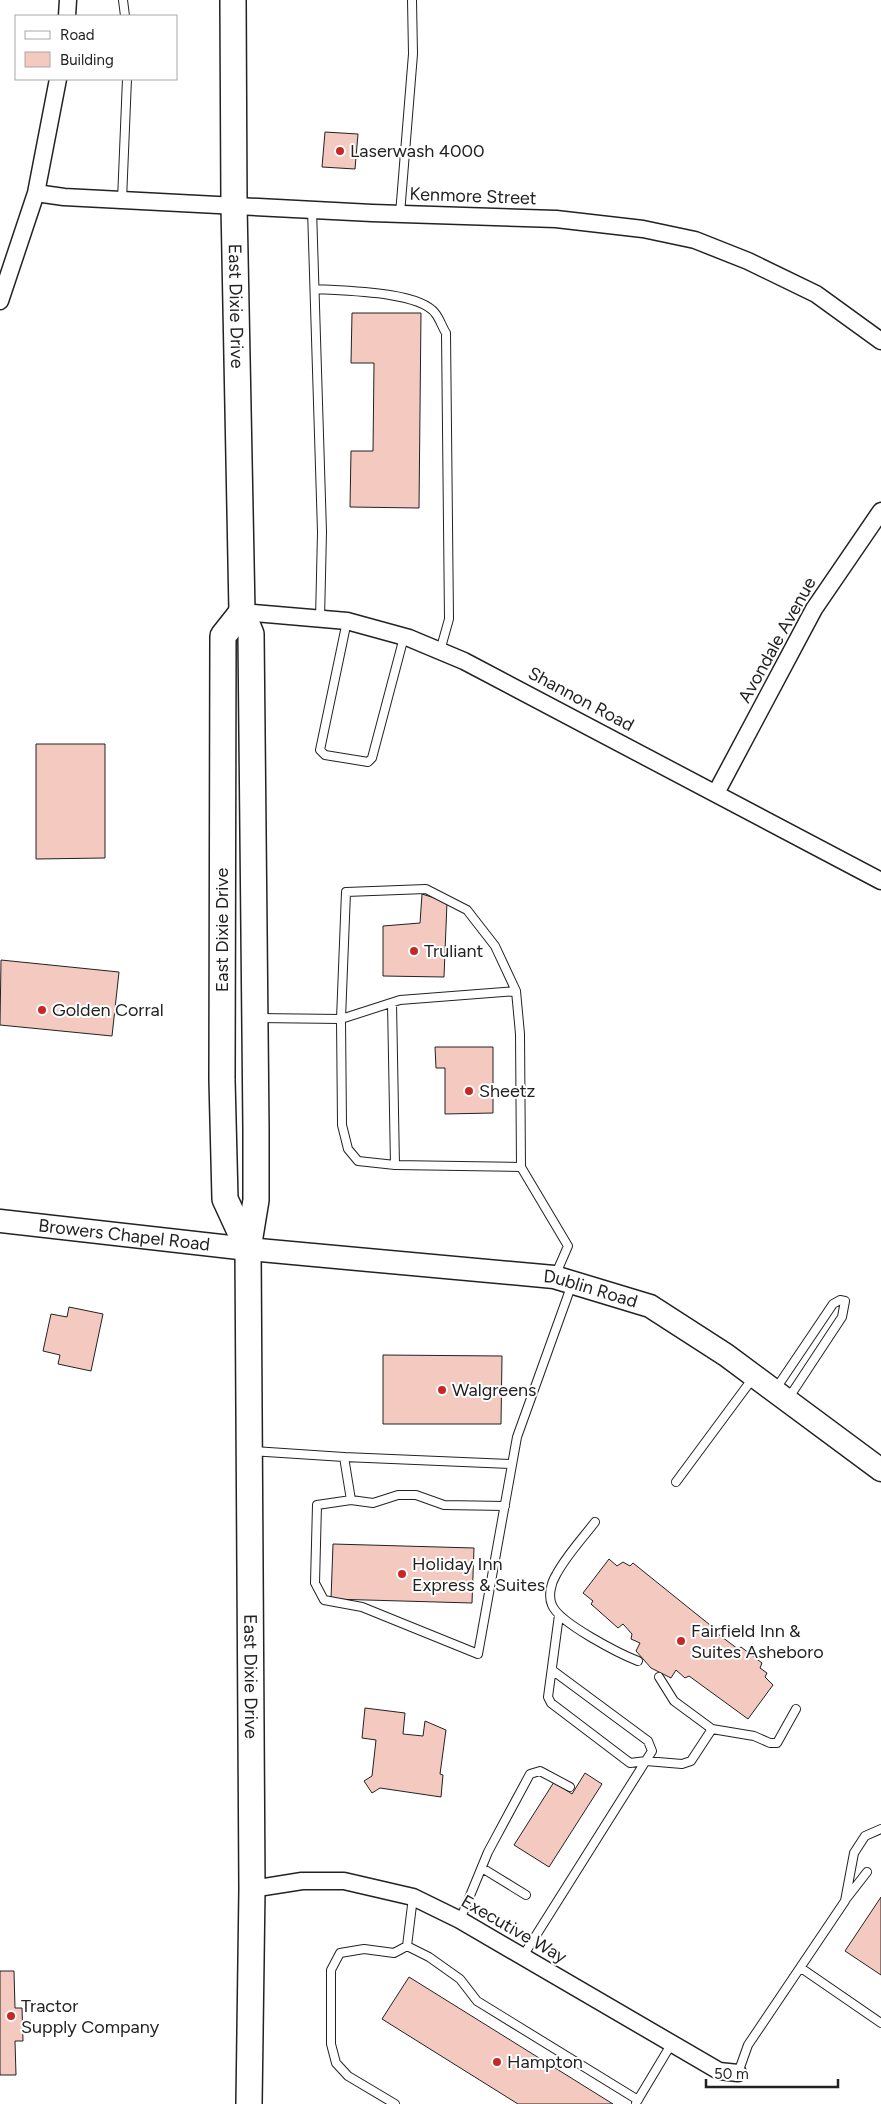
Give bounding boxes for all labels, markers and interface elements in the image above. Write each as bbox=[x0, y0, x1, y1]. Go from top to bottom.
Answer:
legend bbox=[15, 15, 178, 80]
text: Road bbox=[60, 26, 95, 44]
text: Building bbox=[60, 51, 114, 69]
place label: Laserwash 4000 bbox=[350, 140, 485, 162]
marker: Laserwash 4000 bbox=[334, 145, 346, 157]
street label: Kenmore Street bbox=[409, 183, 537, 209]
street label: East Dixie Drive bbox=[224, 243, 248, 369]
street label: Avondale Avenue bbox=[733, 573, 821, 707]
street label: Shannon Road bbox=[524, 662, 638, 736]
street label: East Dixie Drive bbox=[211, 868, 233, 992]
place label: Truliant bbox=[424, 940, 484, 962]
marker: Truliant bbox=[408, 945, 420, 957]
place label: Golden Corral bbox=[52, 999, 164, 1021]
marker: Golden Corral bbox=[36, 1004, 48, 1016]
place label: Sheetz bbox=[479, 1080, 536, 1102]
marker: Sheetz bbox=[463, 1085, 475, 1097]
street label: Browers Chapel Road bbox=[37, 1214, 211, 1256]
street label: Dublin Road bbox=[543, 1265, 640, 1313]
place label: Walgreens bbox=[452, 1379, 536, 1401]
marker: Walgreens bbox=[436, 1384, 448, 1396]
place label: Holiday Inn Express & Suites bbox=[412, 1553, 545, 1596]
marker: Holiday Inn Express & Suites bbox=[396, 1568, 408, 1580]
street label: East Dixie Drive bbox=[239, 1614, 262, 1739]
place label: Fairfield Inn & Suites Asheboro bbox=[691, 1620, 824, 1663]
marker: Fairfield Inn & Suites Asheboro bbox=[675, 1635, 687, 1647]
street label: Executive Way bbox=[457, 1890, 571, 1968]
place label: Tractor Supply Company bbox=[21, 1995, 160, 2038]
marker: Tractor Supply Company bbox=[5, 2010, 17, 2022]
place label: Hampton bbox=[507, 2051, 583, 2073]
marker: Hampton bbox=[491, 2056, 503, 2068]
scale bar bbox=[706, 2056, 838, 2088]
text: 50 m bbox=[714, 2065, 749, 2083]

